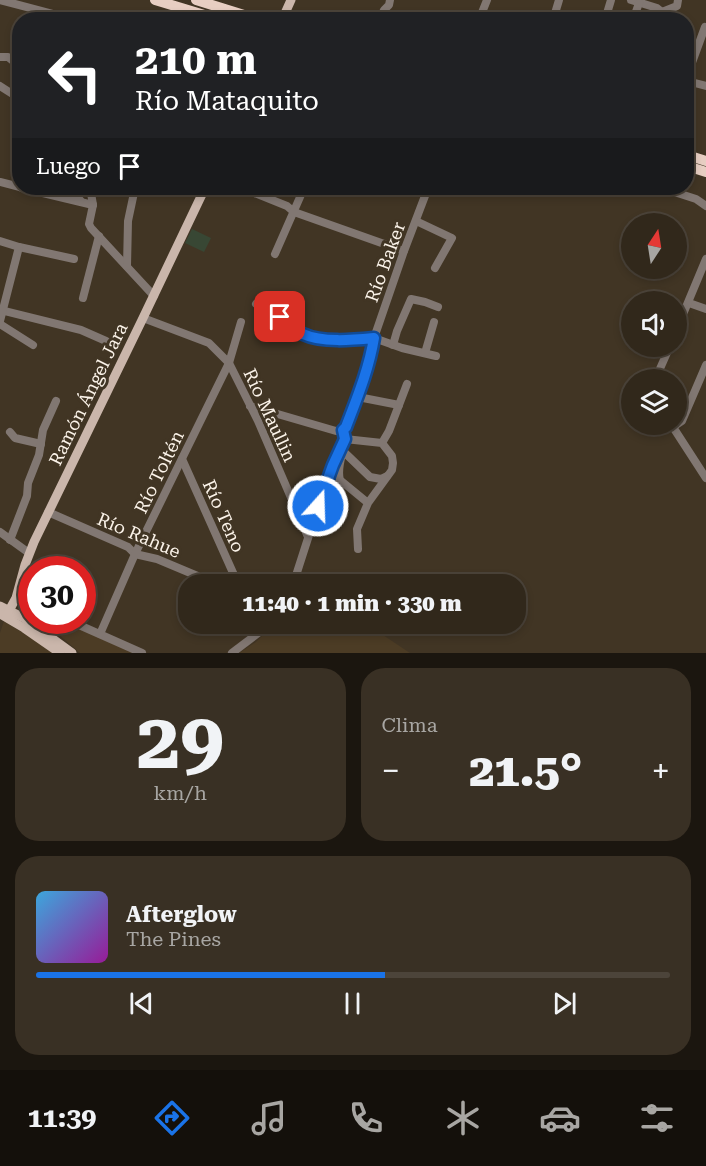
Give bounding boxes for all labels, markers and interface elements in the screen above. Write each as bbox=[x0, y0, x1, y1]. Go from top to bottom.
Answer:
text: 210 m bbox=[135, 35, 257, 84]
icon: left bbox=[36, 36, 114, 114]
text: Río Mataquito bbox=[135, 85, 319, 117]
icon: arrive bbox=[113, 150, 146, 183]
text: Luego bbox=[36, 154, 101, 179]
north arrow bbox=[621, 213, 687, 279]
map controls bbox=[621, 213, 687, 435]
street label: Río Baker bbox=[361, 219, 409, 305]
pin bbox=[254, 291, 305, 342]
button: sound bbox=[621, 291, 687, 357]
icon: arrive bbox=[263, 300, 296, 333]
street label: Ramón Ángel Jara bbox=[44, 319, 132, 469]
street label: Río Maullin bbox=[239, 365, 301, 465]
button: layers bbox=[621, 369, 687, 435]
street label: Río Toltén bbox=[130, 427, 188, 517]
position arrow bbox=[286, 474, 350, 538]
street label: Río Teno bbox=[199, 476, 249, 556]
street label: Río Rahue bbox=[94, 508, 184, 562]
speed limit sign: 30 bbox=[18, 556, 96, 634]
text: 11:40 · 1 min · 330 m bbox=[242, 591, 462, 616]
text: 29 bbox=[137, 696, 224, 787]
text: Clima bbox=[382, 713, 437, 737]
text: 21.5° bbox=[469, 744, 582, 797]
text: − bbox=[382, 751, 400, 790]
text: + bbox=[652, 751, 670, 790]
text: km/h bbox=[153, 781, 207, 805]
text: Afterglow bbox=[126, 902, 237, 927]
text: The Pines bbox=[126, 927, 221, 951]
icon: previous bbox=[125, 987, 158, 1020]
icon: pause bbox=[336, 987, 369, 1020]
icon: next bbox=[548, 987, 581, 1020]
icon: directions bbox=[151, 1097, 193, 1139]
icon: music bbox=[248, 1097, 290, 1139]
icon: phone bbox=[345, 1097, 387, 1139]
icon: climate bbox=[442, 1097, 484, 1139]
icon: car bbox=[539, 1097, 581, 1139]
icon: filters bbox=[636, 1097, 678, 1139]
text: 11:39 bbox=[28, 1102, 96, 1134]

